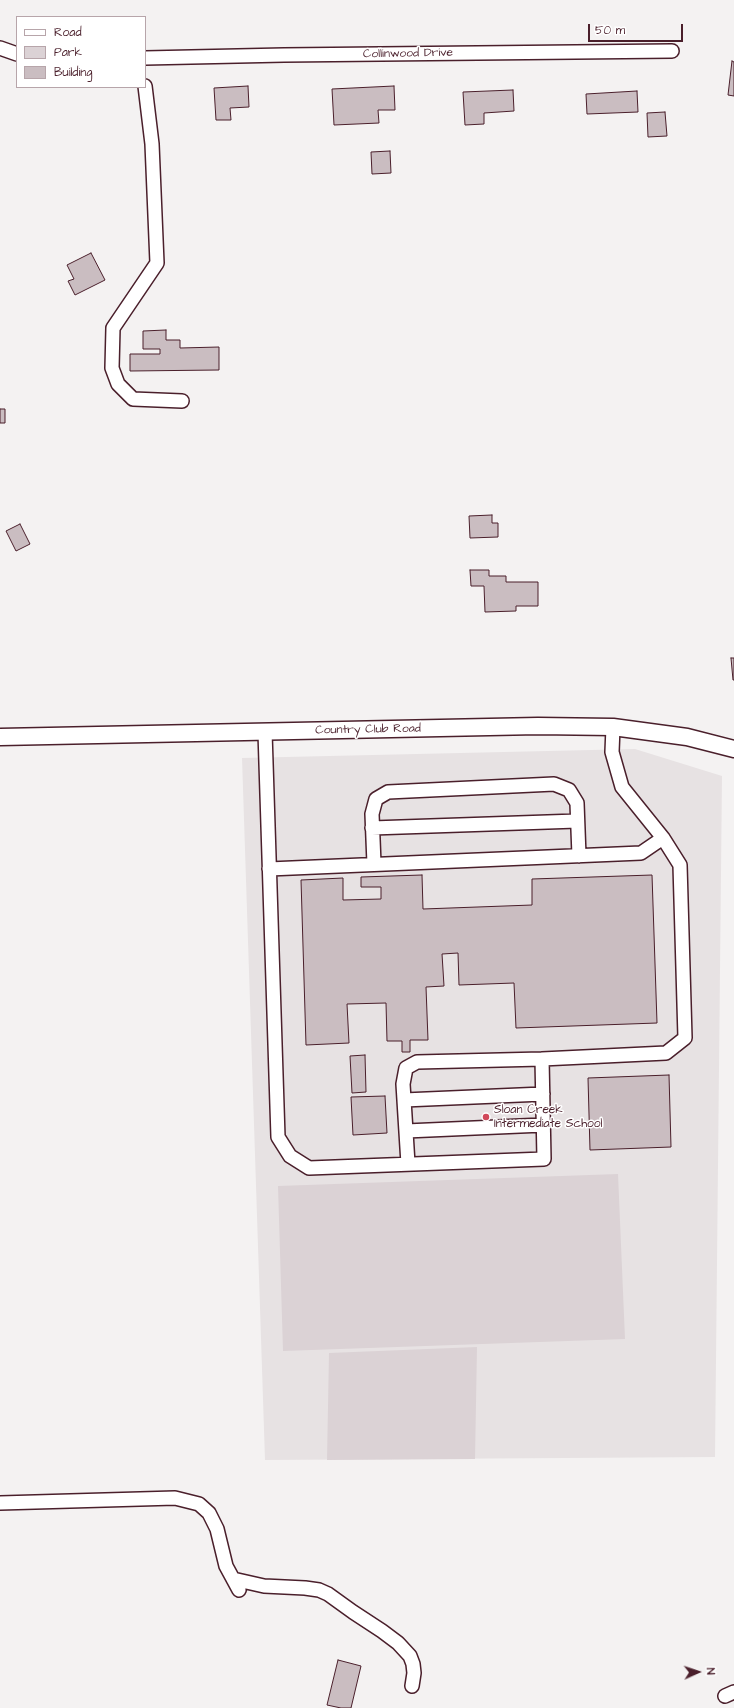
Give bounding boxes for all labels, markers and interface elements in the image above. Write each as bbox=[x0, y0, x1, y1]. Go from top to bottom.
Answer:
legend bbox=[16, 16, 146, 88]
scale bar bbox=[590, 16, 685, 42]
text: 50 m bbox=[595, 22, 625, 39]
text: Road bbox=[54, 24, 82, 41]
text: Park bbox=[54, 44, 82, 61]
street label: Collinwood Drive bbox=[363, 46, 453, 62]
text: Building bbox=[54, 64, 92, 81]
street label: Country Club Road bbox=[315, 722, 421, 738]
place label: Sloan Creek Intermediate School bbox=[494, 1103, 602, 1131]
marker: Sloan Creek Intermediate School bbox=[481, 1112, 491, 1122]
north arrow bbox=[678, 1652, 718, 1692]
text: N bbox=[703, 1668, 718, 1675]

